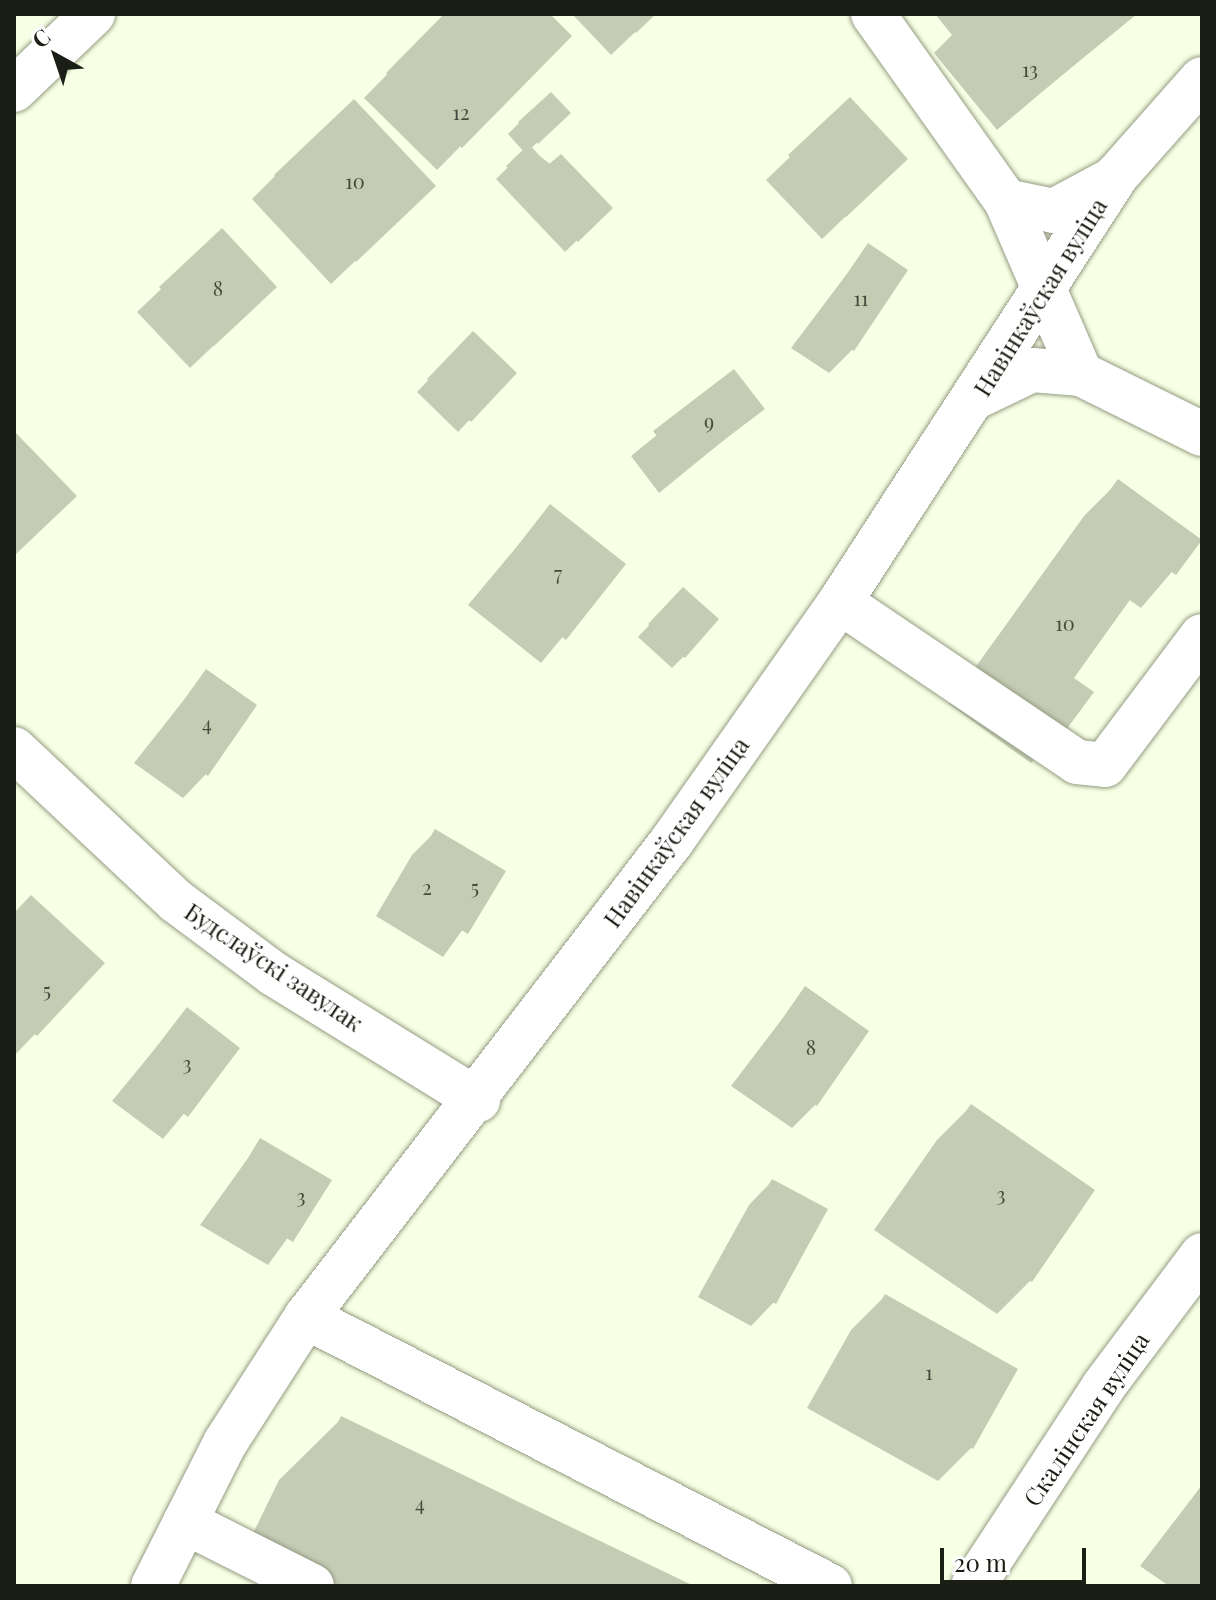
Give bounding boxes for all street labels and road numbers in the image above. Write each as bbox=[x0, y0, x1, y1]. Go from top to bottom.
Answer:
street label: Навінкаўская вуліца bbox=[967, 193, 1113, 401]
street label: Навінкаўская вуліца bbox=[597, 731, 755, 933]
street label: Будслаўскі завулак bbox=[179, 897, 369, 1037]
street label: Скалінская вуліца bbox=[1017, 1327, 1155, 1511]

